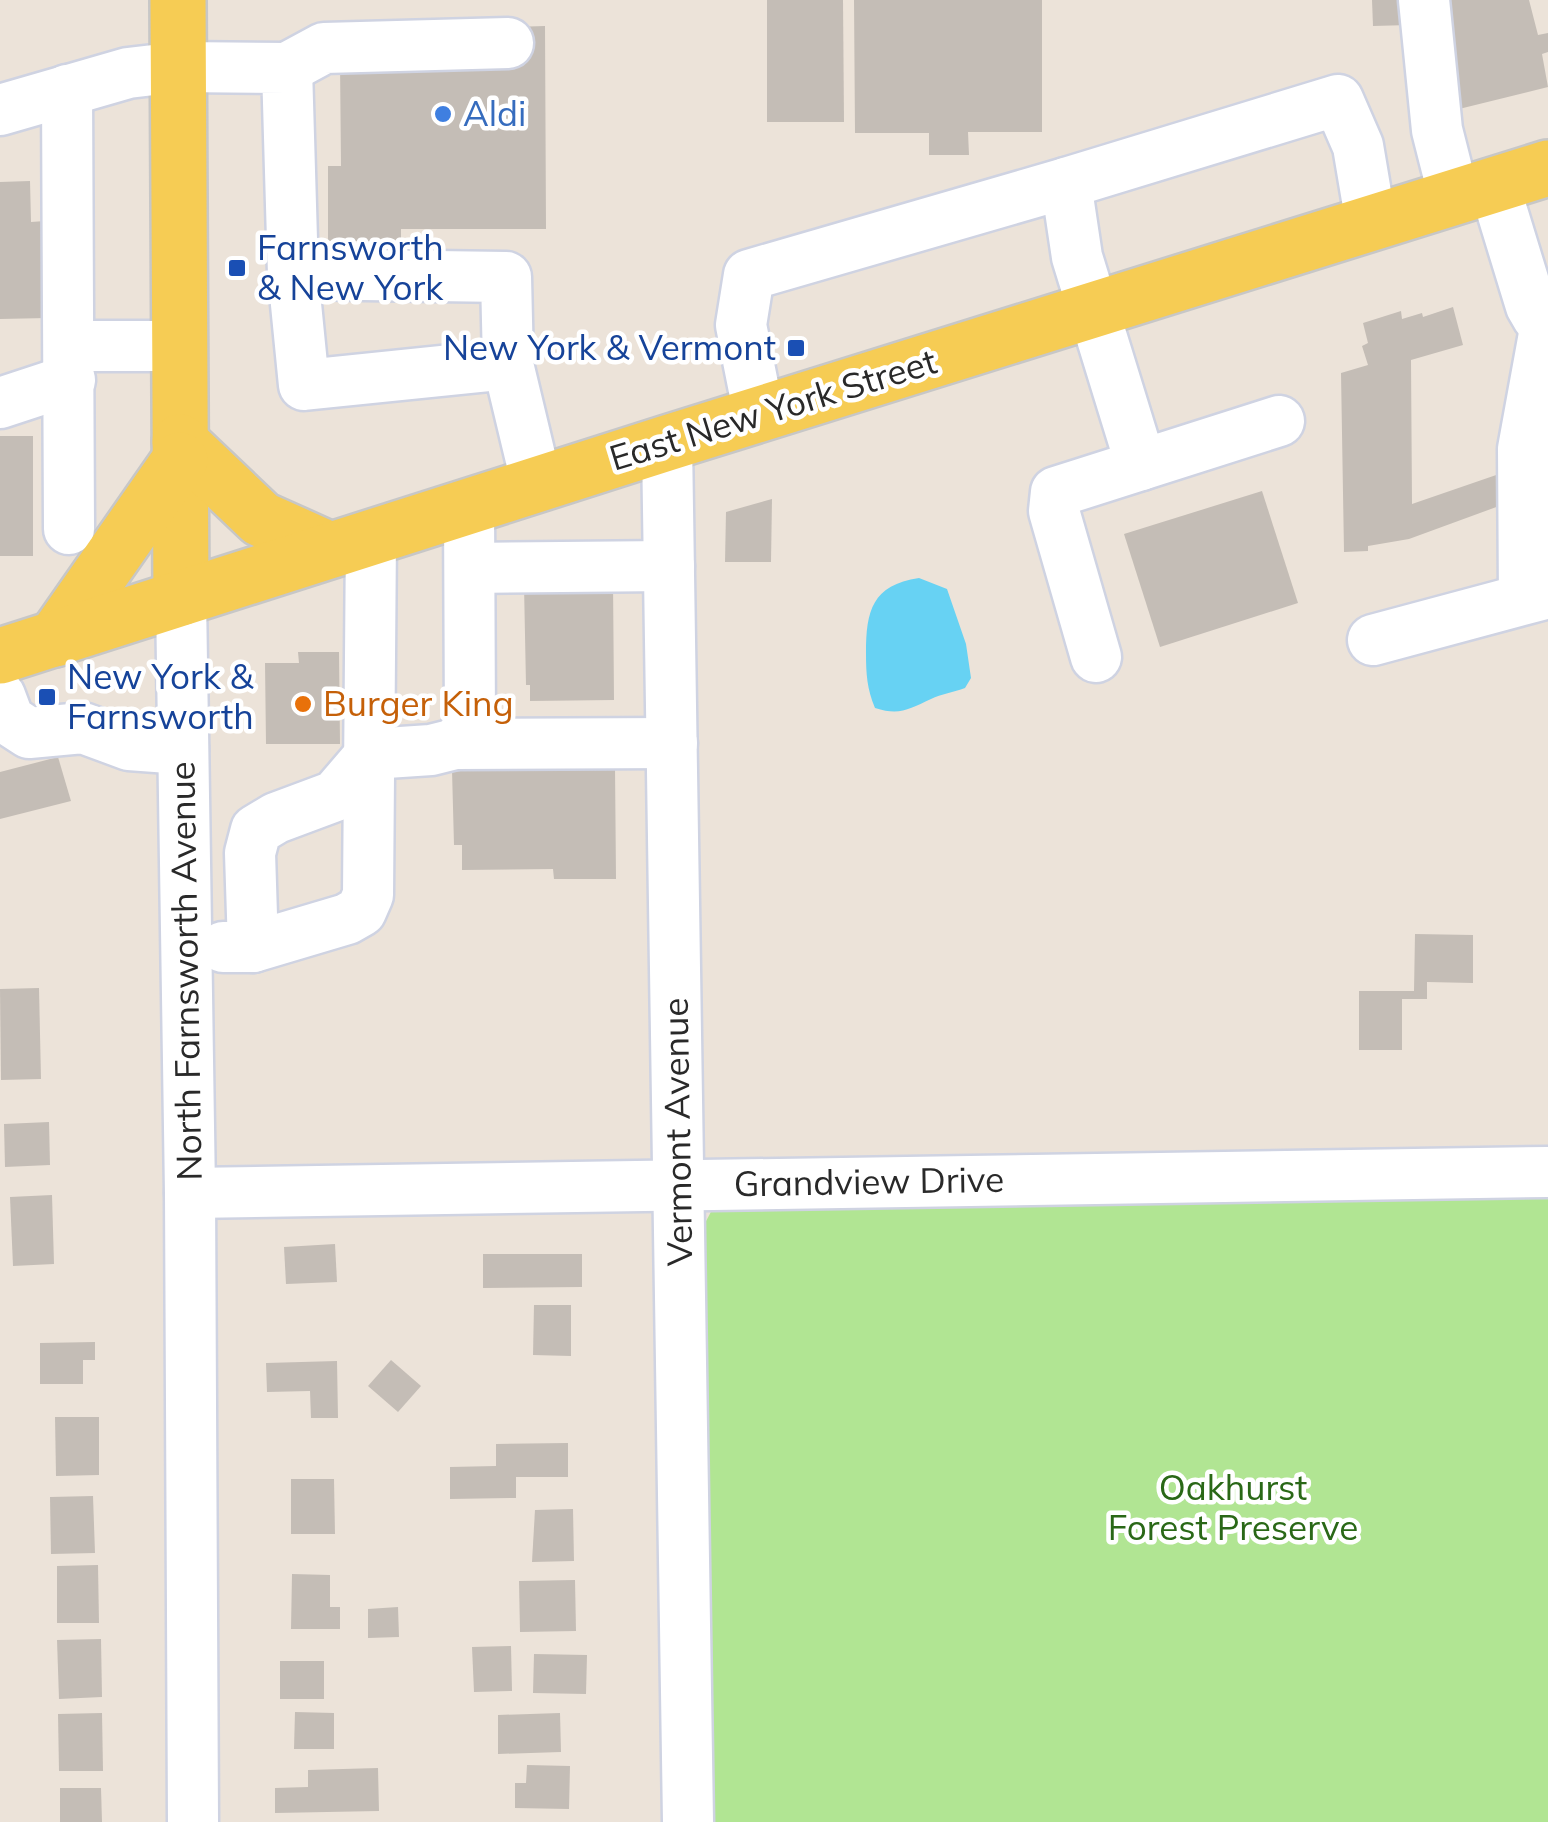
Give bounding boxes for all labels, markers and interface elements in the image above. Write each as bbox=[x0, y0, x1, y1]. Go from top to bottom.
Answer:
place label: Aldi bbox=[463, 91, 526, 135]
marker: Aldi bbox=[432, 103, 454, 125]
place label: Farnsworth & New York bbox=[257, 225, 444, 309]
marker: Farnsworth & New York bbox=[226, 257, 248, 279]
place label: New York & Vermont bbox=[443, 325, 776, 369]
marker: New York & Vermont bbox=[785, 337, 807, 359]
street label: East New York Street bbox=[604, 338, 941, 480]
place label: New York & Farnsworth bbox=[67, 654, 254, 738]
place label: Burger King bbox=[323, 681, 514, 725]
marker: New York & Farnsworth bbox=[36, 686, 58, 708]
marker: Burger King bbox=[292, 693, 314, 715]
street label: North Farnsworth Avenue bbox=[159, 761, 211, 1181]
street label: Vermont Avenue bbox=[653, 997, 701, 1267]
street label: Grandview Drive bbox=[733, 1157, 1005, 1205]
park label: Oakhurst Forest Preserve bbox=[1108, 1465, 1358, 1549]

